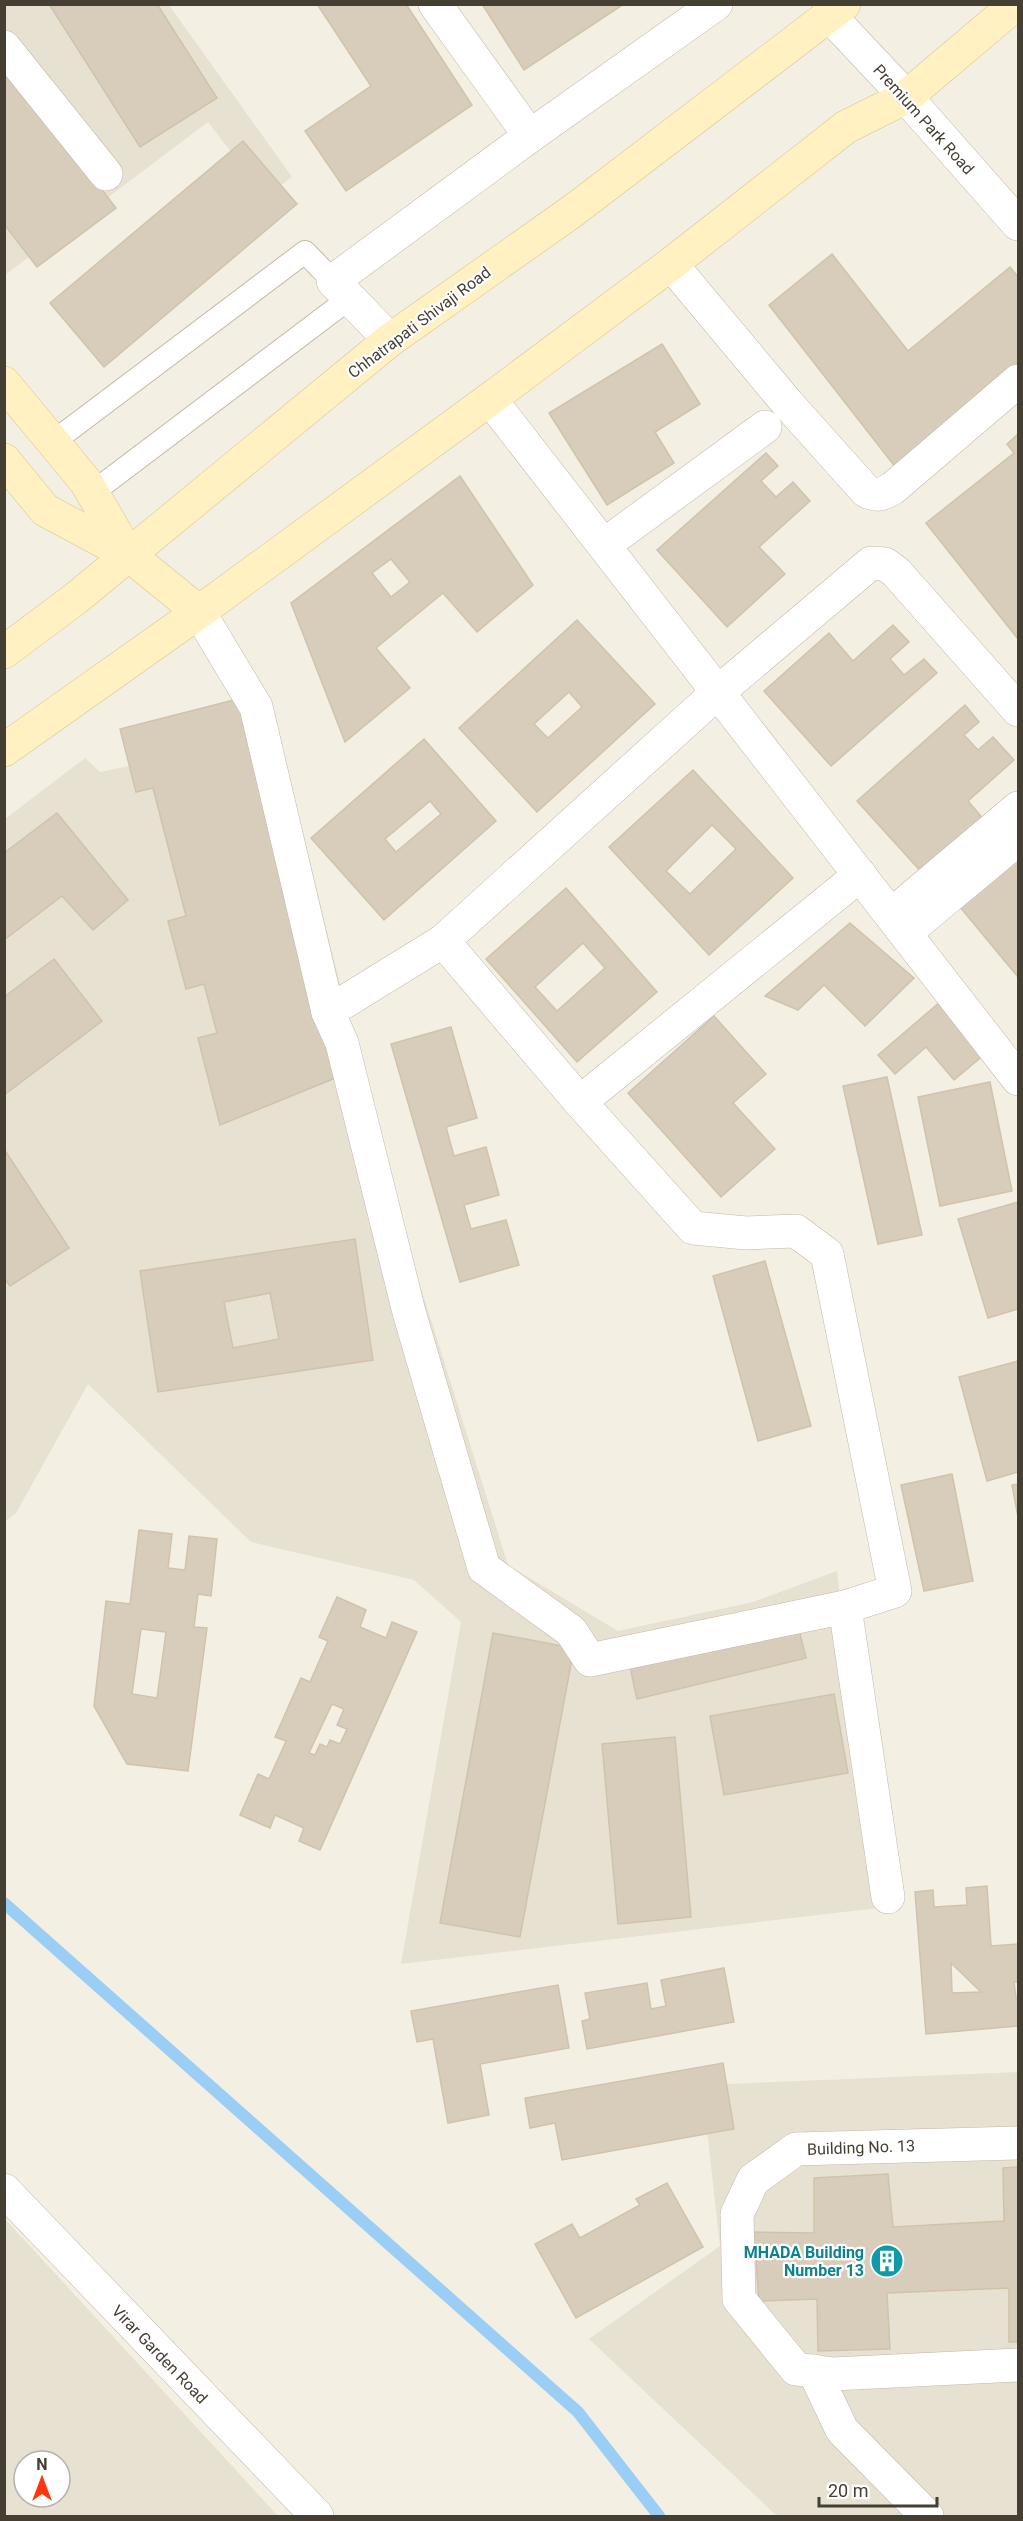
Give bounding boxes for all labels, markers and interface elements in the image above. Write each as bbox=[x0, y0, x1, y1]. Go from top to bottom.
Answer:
street label: Premium Park Road bbox=[869, 60, 978, 178]
street label: Chhatrapati Shivaji Road bbox=[344, 263, 494, 382]
street label: Building No. 13 bbox=[807, 2136, 915, 2159]
place label: MHADA Building Number 13 bbox=[744, 2243, 864, 2280]
building icon: MHADA Building Number 13 bbox=[869, 2243, 905, 2279]
street label: Virar Garden Road bbox=[108, 2301, 211, 2407]
north arrow bbox=[12, 2449, 72, 2509]
text: N bbox=[36, 2455, 48, 2474]
scale bar bbox=[819, 2470, 938, 2508]
text: 20 m bbox=[828, 2480, 868, 2501]

